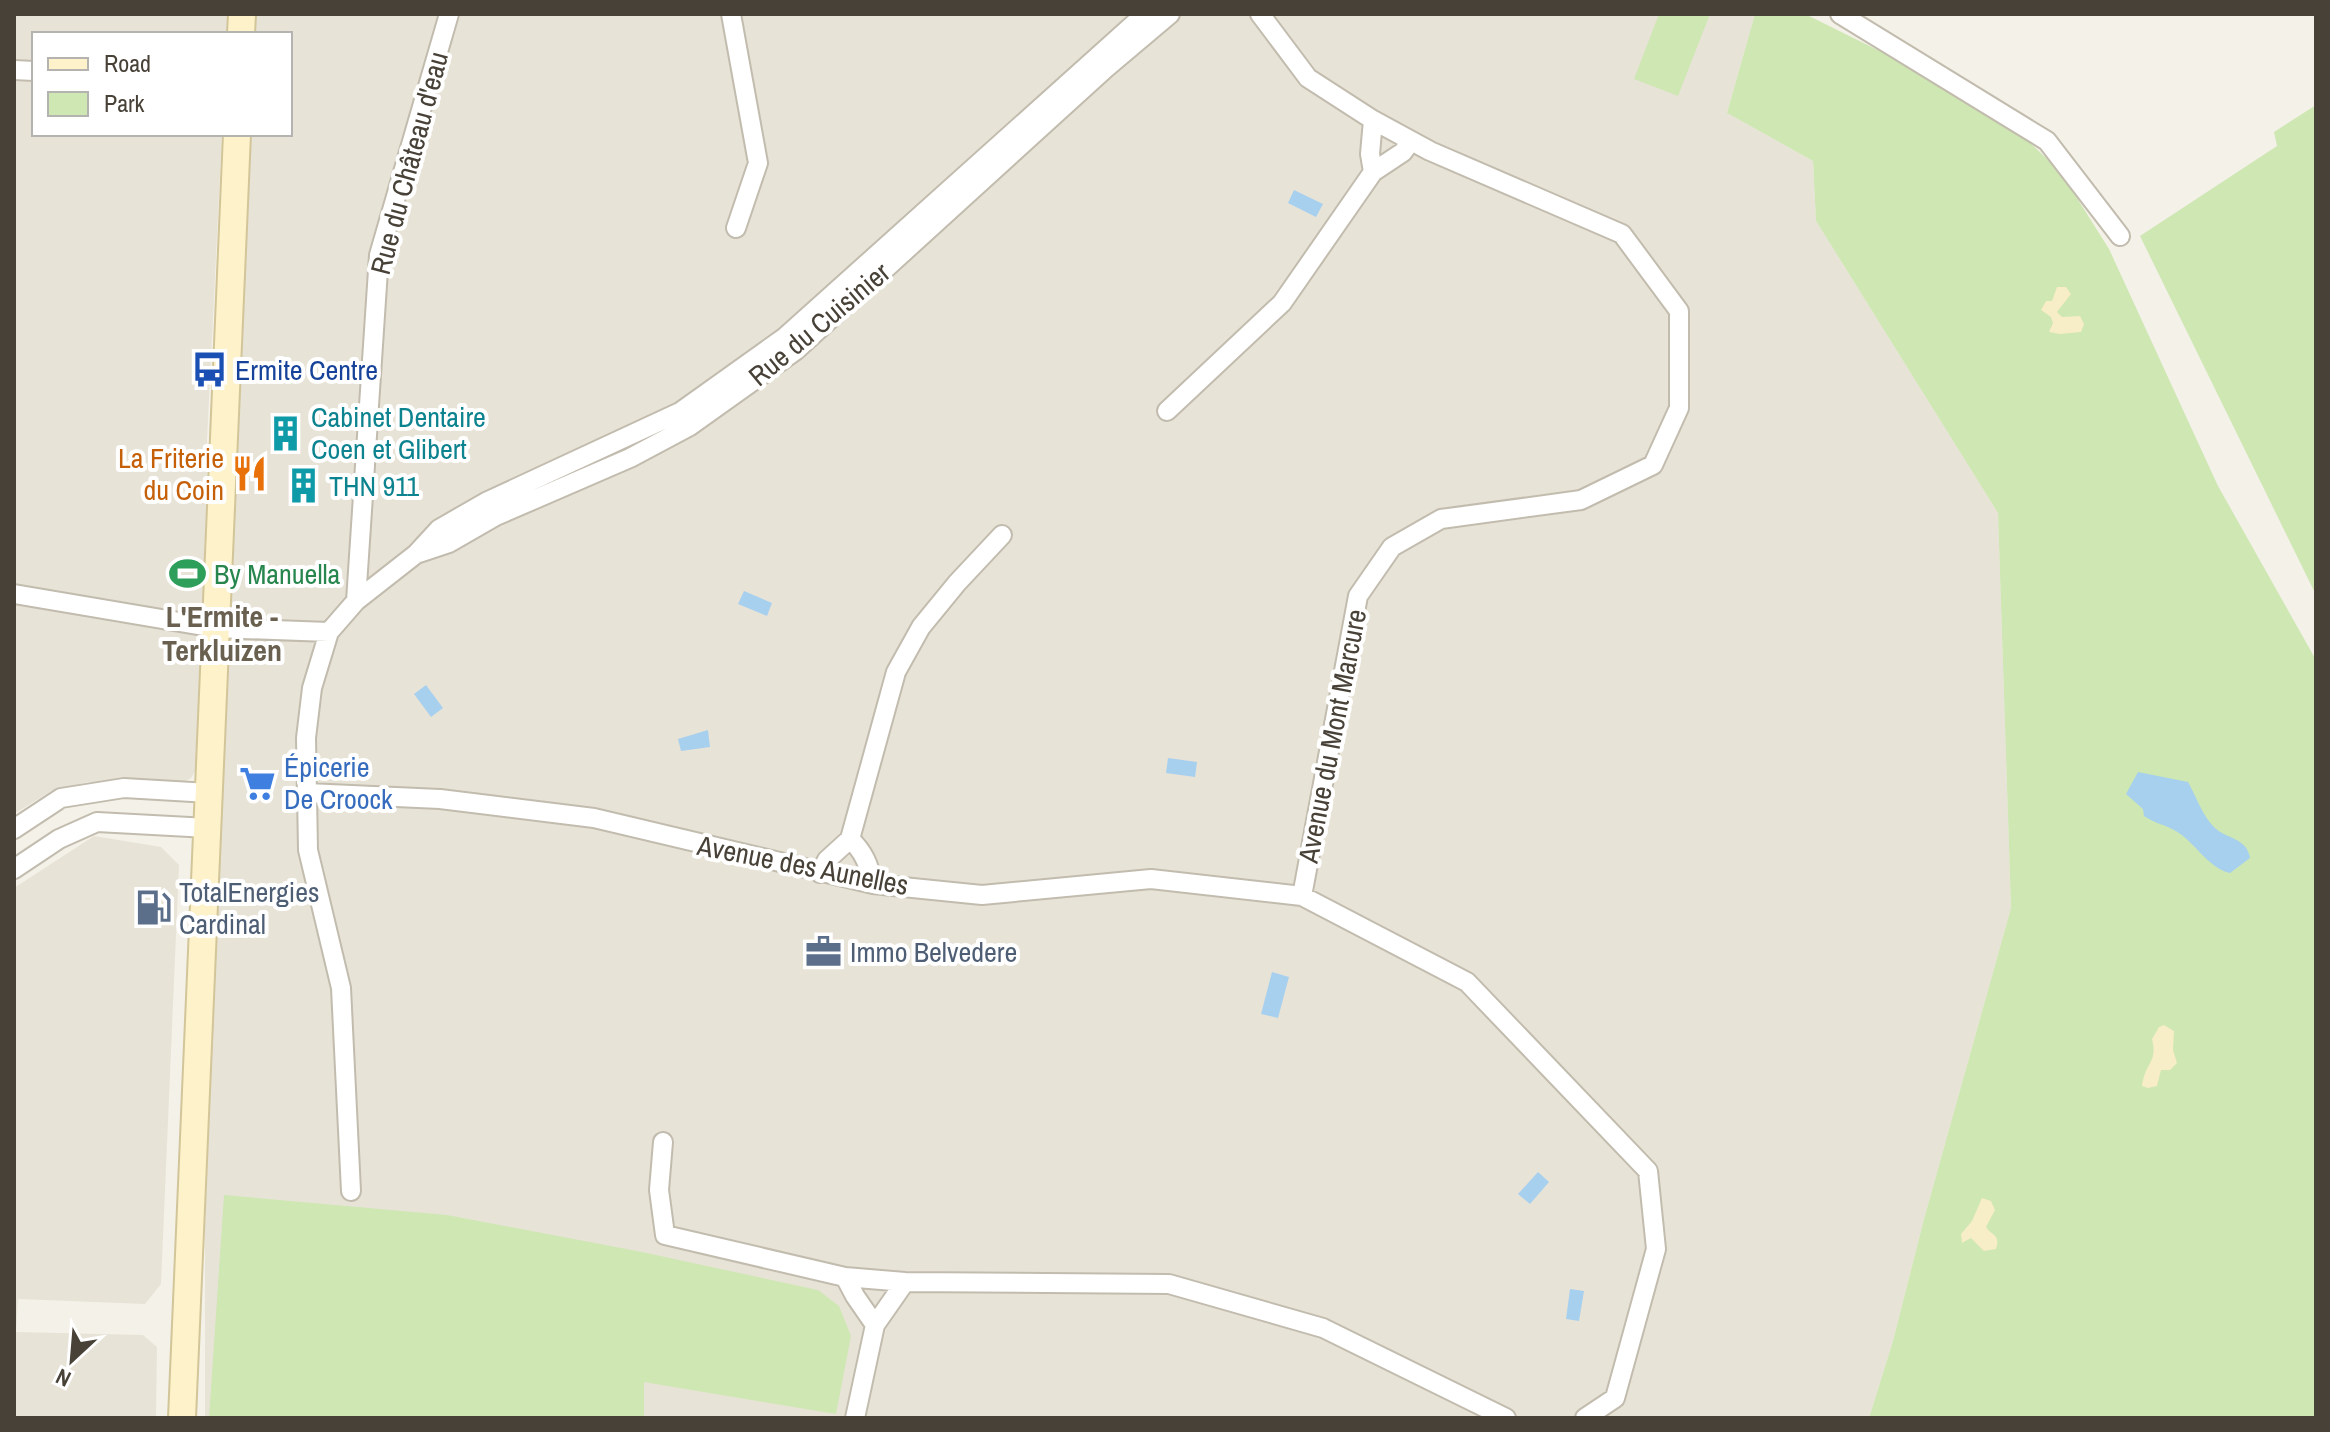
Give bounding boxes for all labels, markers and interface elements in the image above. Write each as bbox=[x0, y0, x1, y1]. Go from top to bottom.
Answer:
legend bbox=[32, 32, 292, 136]
text: Road bbox=[104, 47, 151, 79]
street label: Rue du Château d'eau bbox=[361, 47, 457, 279]
text: Park bbox=[104, 87, 145, 119]
street label: Rue du Cuisinier bbox=[740, 253, 898, 394]
bus stop icon: Ermite Centre bbox=[190, 351, 228, 389]
place label: Ermite Centre bbox=[235, 351, 378, 389]
place label: Cabinet Dentaire Coen et Glibert bbox=[311, 398, 486, 468]
building icon: Cabinet Dentaire Coen et Glibert bbox=[266, 414, 304, 452]
place label: La Friterie du Coin bbox=[118, 439, 224, 509]
restaurant icon: La Friterie du Coin bbox=[231, 455, 269, 493]
building icon: THN 911 bbox=[284, 467, 322, 505]
place label: THN 911 bbox=[329, 467, 419, 505]
sports icon: By Manuella bbox=[169, 555, 207, 593]
place label: By Manuella bbox=[214, 555, 341, 593]
district label: L'Ermite - Terkluizen bbox=[162, 596, 282, 670]
street label: Avenue du Mont Marcure bbox=[1289, 606, 1375, 867]
place label: Épicerie De Croock bbox=[284, 748, 393, 818]
supermarket icon: Épicerie De Croock bbox=[239, 764, 277, 802]
street label: Avenue des Aunelles bbox=[693, 826, 912, 904]
place label: TotalEnergies Cardinal bbox=[179, 873, 319, 943]
fuel station icon: TotalEnergies Cardinal bbox=[134, 889, 172, 927]
office icon: Immo Belvedere bbox=[805, 933, 843, 971]
place label: Immo Belvedere bbox=[850, 933, 1017, 971]
north arrow bbox=[32, 1320, 112, 1400]
text: N bbox=[51, 1362, 76, 1394]

